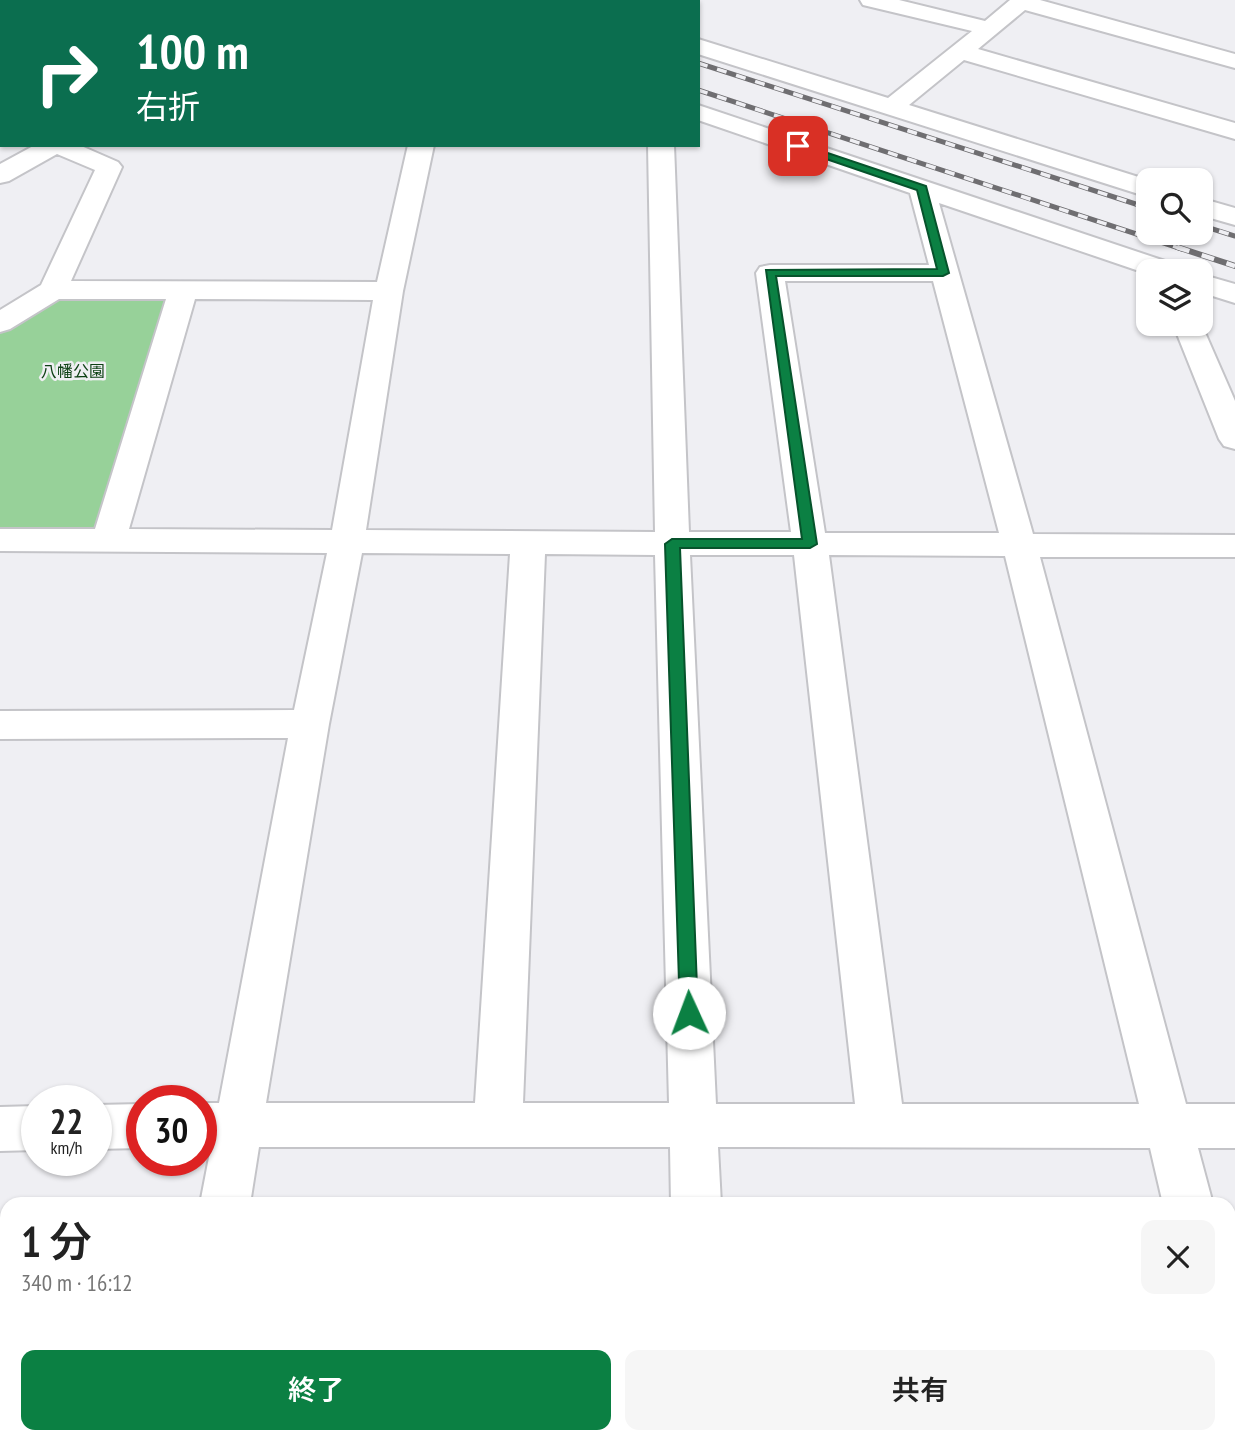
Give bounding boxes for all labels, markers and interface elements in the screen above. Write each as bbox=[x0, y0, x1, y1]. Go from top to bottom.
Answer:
text: 100 m bbox=[136, 19, 249, 83]
icon: right bbox=[21, 28, 112, 119]
text: 右折 bbox=[136, 85, 200, 127]
pin bbox=[768, 116, 828, 176]
icon: arrive bbox=[779, 127, 817, 165]
map controls bbox=[1136, 168, 1213, 336]
button: search bbox=[1136, 168, 1213, 245]
button: layers bbox=[1136, 259, 1213, 336]
park label: 八幡公園 bbox=[41, 361, 105, 381]
position arrow bbox=[652, 976, 726, 1050]
speed limit sign: 30 bbox=[126, 1085, 217, 1176]
text: 22 bbox=[50, 1098, 83, 1144]
text: km/h bbox=[51, 1136, 82, 1159]
text: 1 分 bbox=[21, 1214, 92, 1269]
button: close bbox=[1141, 1220, 1215, 1294]
text: 340 m · 16:12 bbox=[21, 1268, 133, 1297]
button: 終了 bbox=[21, 1350, 611, 1430]
button: 共有 bbox=[625, 1350, 1215, 1430]

